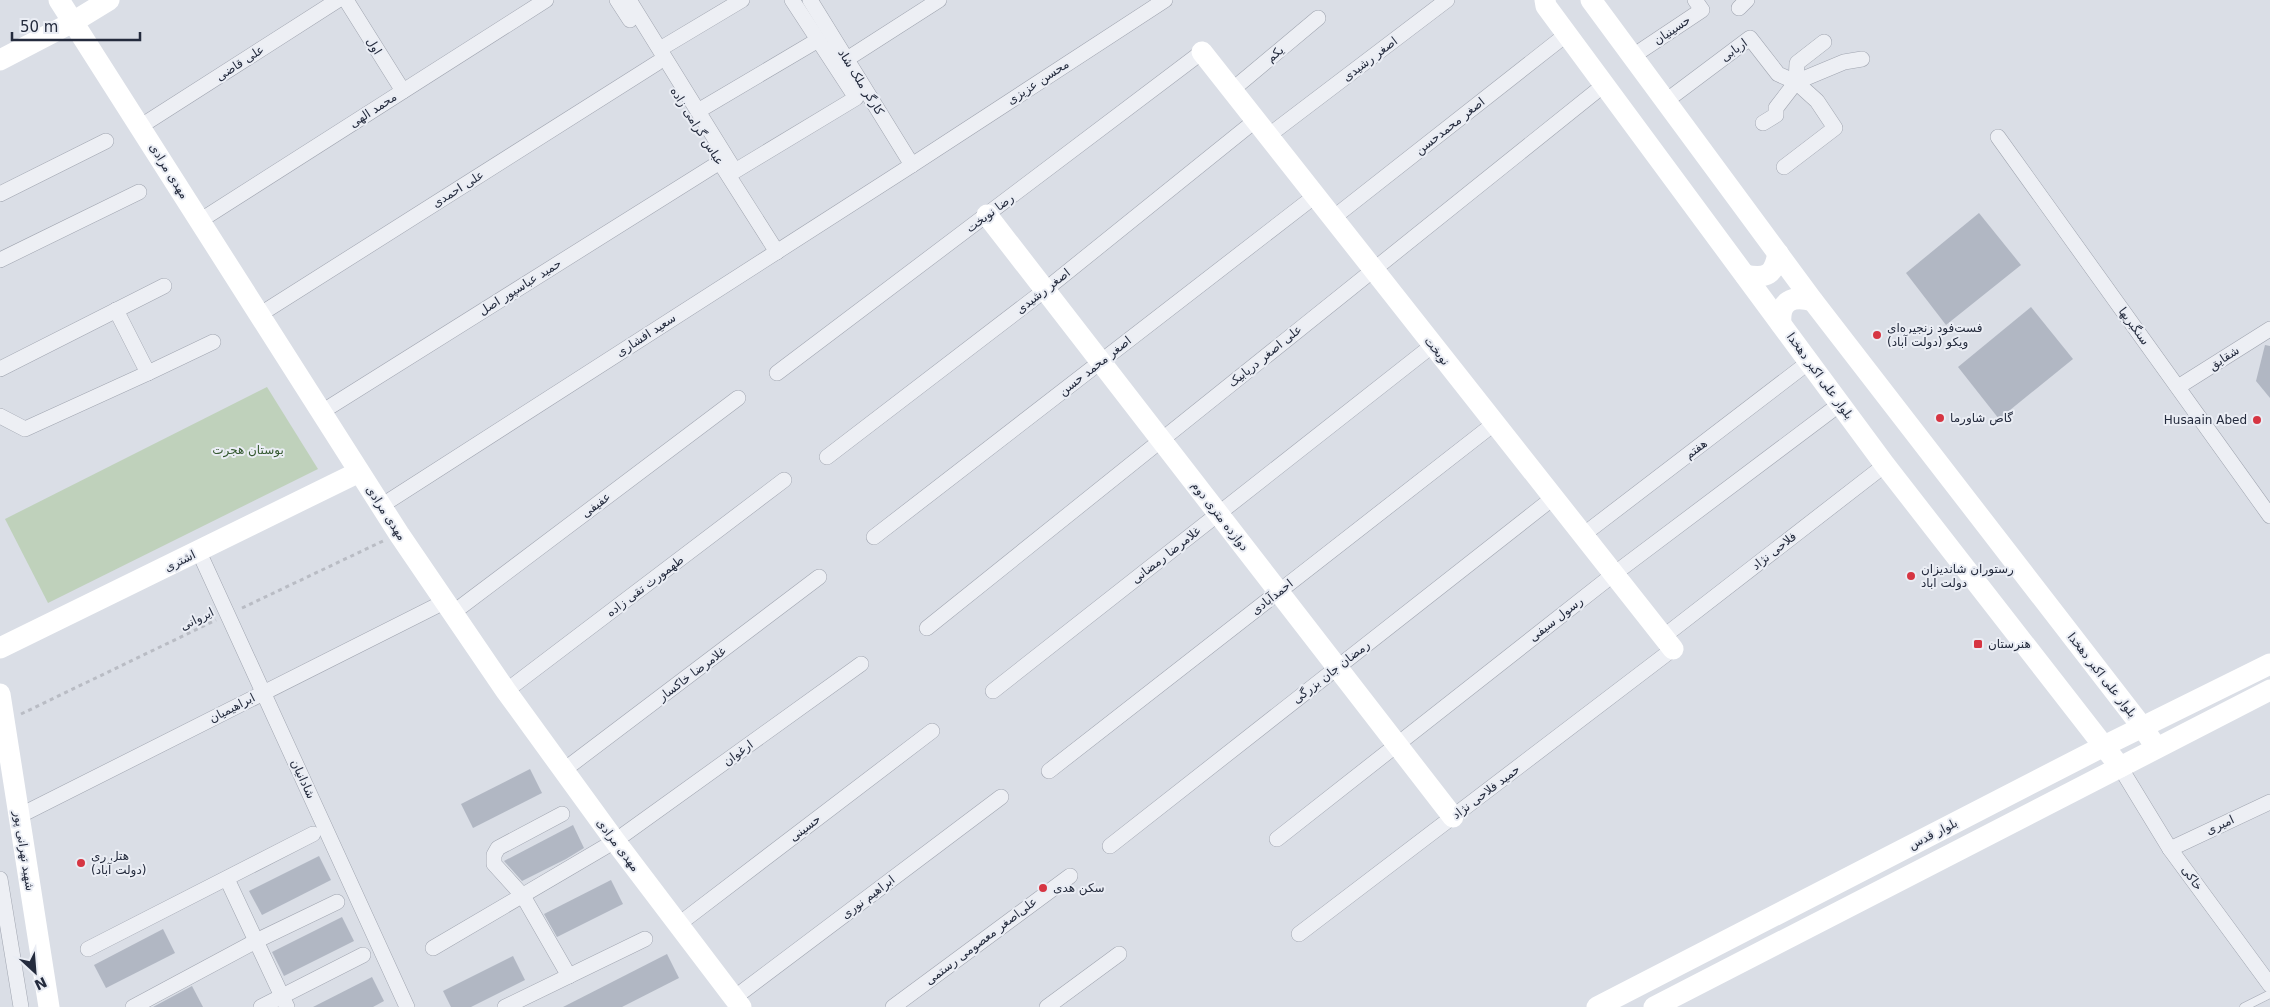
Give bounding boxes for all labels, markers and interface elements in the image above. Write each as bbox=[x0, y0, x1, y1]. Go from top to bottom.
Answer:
scale bar bbox=[12, 10, 140, 42]
street label: حسینیان bbox=[1651, 13, 1693, 47]
text: 50 m bbox=[20, 18, 58, 36]
street label: اصغر رشیدی bbox=[1340, 34, 1401, 85]
street label: اول bbox=[362, 35, 385, 58]
street label: اربابی bbox=[1718, 36, 1751, 65]
street label: علی قاضی bbox=[213, 42, 267, 84]
street label: یکم bbox=[1264, 43, 1286, 65]
street label: کارگر ملک شاد bbox=[834, 46, 887, 118]
street label: محسن عزیزی bbox=[1004, 57, 1072, 108]
street label: عباس گرامی زاده bbox=[666, 84, 727, 168]
street label: محمد الهی bbox=[347, 89, 399, 131]
street label: اصغر محمدحسن bbox=[1412, 94, 1488, 158]
street label: مهدی مرادی bbox=[146, 141, 192, 202]
street label: علی احمدی bbox=[430, 168, 486, 210]
street label: رضا نوبخت bbox=[963, 190, 1017, 236]
street label: حمید عباسپور اصل bbox=[476, 256, 564, 319]
street label: اصغر رشیدی bbox=[1013, 265, 1074, 317]
street label: سنگبریها bbox=[2115, 304, 2152, 348]
street label: سعید افشاری bbox=[614, 311, 679, 360]
place label: فست‌فود زنجیره‌ای ویکو (دولت آباد) bbox=[1887, 321, 1982, 350]
street label: علی اصغر دریابیک bbox=[1225, 322, 1305, 391]
marker: فست‌فود زنجیره‌ای ویکو (دولت آباد) bbox=[1871, 329, 1883, 341]
street label: بلوار علی اکبر دهخدا bbox=[1783, 330, 1856, 423]
street label: اصغر محمد حسن bbox=[1056, 333, 1135, 399]
street label: نوبخت bbox=[1421, 334, 1452, 369]
street label: شقایق bbox=[2206, 343, 2242, 374]
place label: گاص شاورما bbox=[1950, 411, 2013, 426]
marker: گاص شاورما bbox=[1934, 412, 1946, 424]
place label: Husaain Abed bbox=[2164, 413, 2247, 427]
marker: Husaain Abed bbox=[2251, 414, 2263, 426]
street label: هفتم bbox=[1682, 436, 1710, 462]
park label: بوستان هجرت bbox=[212, 443, 284, 458]
street label: دوازده متری دوم bbox=[1188, 479, 1251, 554]
street label: مهدی مرادی bbox=[362, 483, 409, 544]
street label: عفیفی bbox=[579, 489, 613, 521]
street label: غلامرضا رمضانی bbox=[1129, 524, 1204, 587]
street label: فلاحی نژاد bbox=[1749, 529, 1800, 574]
street label: اشتری bbox=[162, 547, 198, 575]
street label: طهمورث تقی زاده bbox=[604, 552, 687, 620]
place label: رستوران شاندیزان دولت اباد bbox=[1921, 562, 2014, 591]
marker: رستوران شاندیزان دولت اباد bbox=[1905, 570, 1917, 582]
street label: احمدآبادی bbox=[1248, 576, 1296, 618]
street label: رسول سیفی bbox=[1526, 594, 1586, 645]
street label: ایروانی bbox=[178, 605, 217, 634]
street label: بلوار علی اکبر دهخدا bbox=[2064, 630, 2139, 721]
street label: رمضان جان بزرگی bbox=[1290, 637, 1373, 707]
place label: هنرستان bbox=[1988, 637, 2031, 652]
marker: هنرستان bbox=[1972, 638, 1984, 650]
street label: غلامرضا خاکسار bbox=[655, 644, 729, 705]
street label: ابراهیمیان bbox=[207, 691, 258, 726]
street label: ارغوان bbox=[720, 737, 756, 769]
street label: شادانیان bbox=[288, 757, 318, 801]
street label: حمید فلاحی نژاد bbox=[1449, 762, 1523, 823]
street label: شهید تهرانی پور bbox=[10, 809, 37, 892]
street label: حسینی bbox=[787, 812, 823, 844]
street label: امیری bbox=[2204, 812, 2237, 838]
street label: مهدی مرادی bbox=[593, 816, 642, 875]
street label: بلوار قدس bbox=[1906, 816, 1960, 853]
place label: هتل ری (دولت آباد) bbox=[91, 849, 146, 878]
marker: هتل ری (دولت آباد) bbox=[75, 857, 87, 869]
street label: خاکی bbox=[2178, 863, 2206, 893]
street label: ابراهیم نوری bbox=[839, 872, 898, 922]
place label: سكن هدى bbox=[1053, 881, 1105, 896]
marker: سكن هدى bbox=[1037, 882, 1049, 894]
street label: علی‌اصغر معصومی رستمی bbox=[922, 894, 1040, 988]
north arrow bbox=[10, 947, 60, 997]
text: N bbox=[32, 974, 49, 993]

